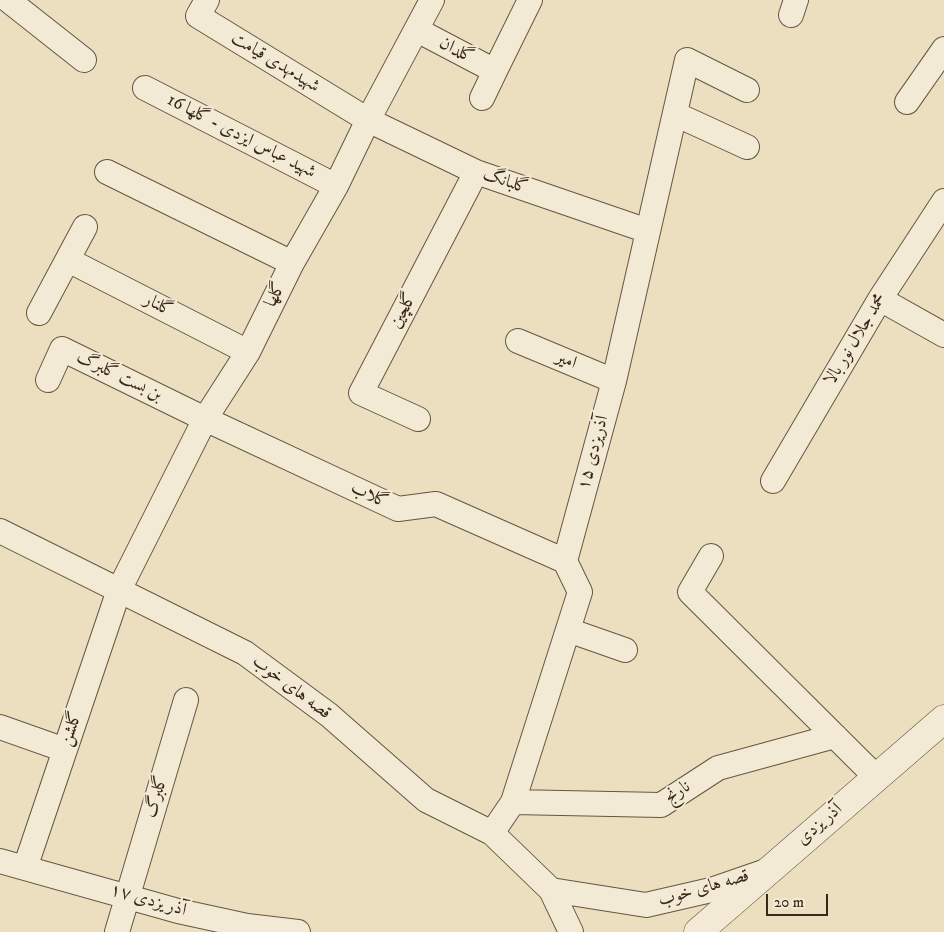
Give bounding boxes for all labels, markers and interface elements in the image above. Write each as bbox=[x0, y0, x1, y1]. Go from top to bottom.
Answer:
street label: شهیدمهدی قیامت bbox=[227, 28, 323, 98]
street label: گلدان bbox=[435, 33, 477, 69]
street label: شهید عباس ایزدی - گلها 16 bbox=[163, 90, 319, 184]
street label: گلبانگ bbox=[480, 164, 530, 200]
street label: گلها bbox=[261, 279, 291, 311]
street label: گلچین bbox=[386, 289, 422, 333]
street label: گلنار bbox=[140, 290, 176, 322]
street label: محمد جلال نور بالا bbox=[820, 290, 892, 390]
street label: بن بست گلبرگ bbox=[73, 347, 165, 407]
street label: امیر bbox=[552, 347, 580, 375]
street label: ۱۵ آذریزدی bbox=[574, 413, 614, 493]
street label: گلاب bbox=[347, 478, 391, 514]
street label: قصه های خوب bbox=[247, 651, 335, 725]
street label: گلشن bbox=[56, 709, 88, 749]
street label: گلبرگ bbox=[140, 773, 174, 821]
street label: نارنج bbox=[661, 777, 695, 809]
street label: آذر یزدی bbox=[793, 799, 847, 851]
street label: قصه های خوب bbox=[656, 866, 752, 912]
street label: آذر یزدی ۱۷ bbox=[107, 880, 189, 922]
scale bar bbox=[769, 884, 832, 916]
text: 20 m bbox=[774, 893, 804, 912]

